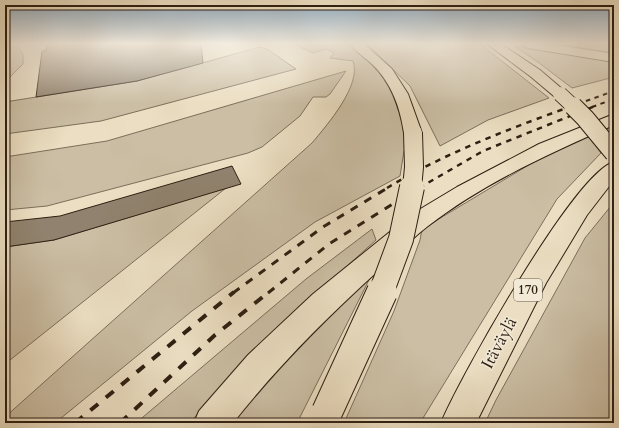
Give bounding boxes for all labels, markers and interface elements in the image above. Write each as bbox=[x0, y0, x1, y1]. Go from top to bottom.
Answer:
road number: 170 bbox=[514, 279, 542, 301]
street label: Itäväylä bbox=[476, 313, 522, 373]

